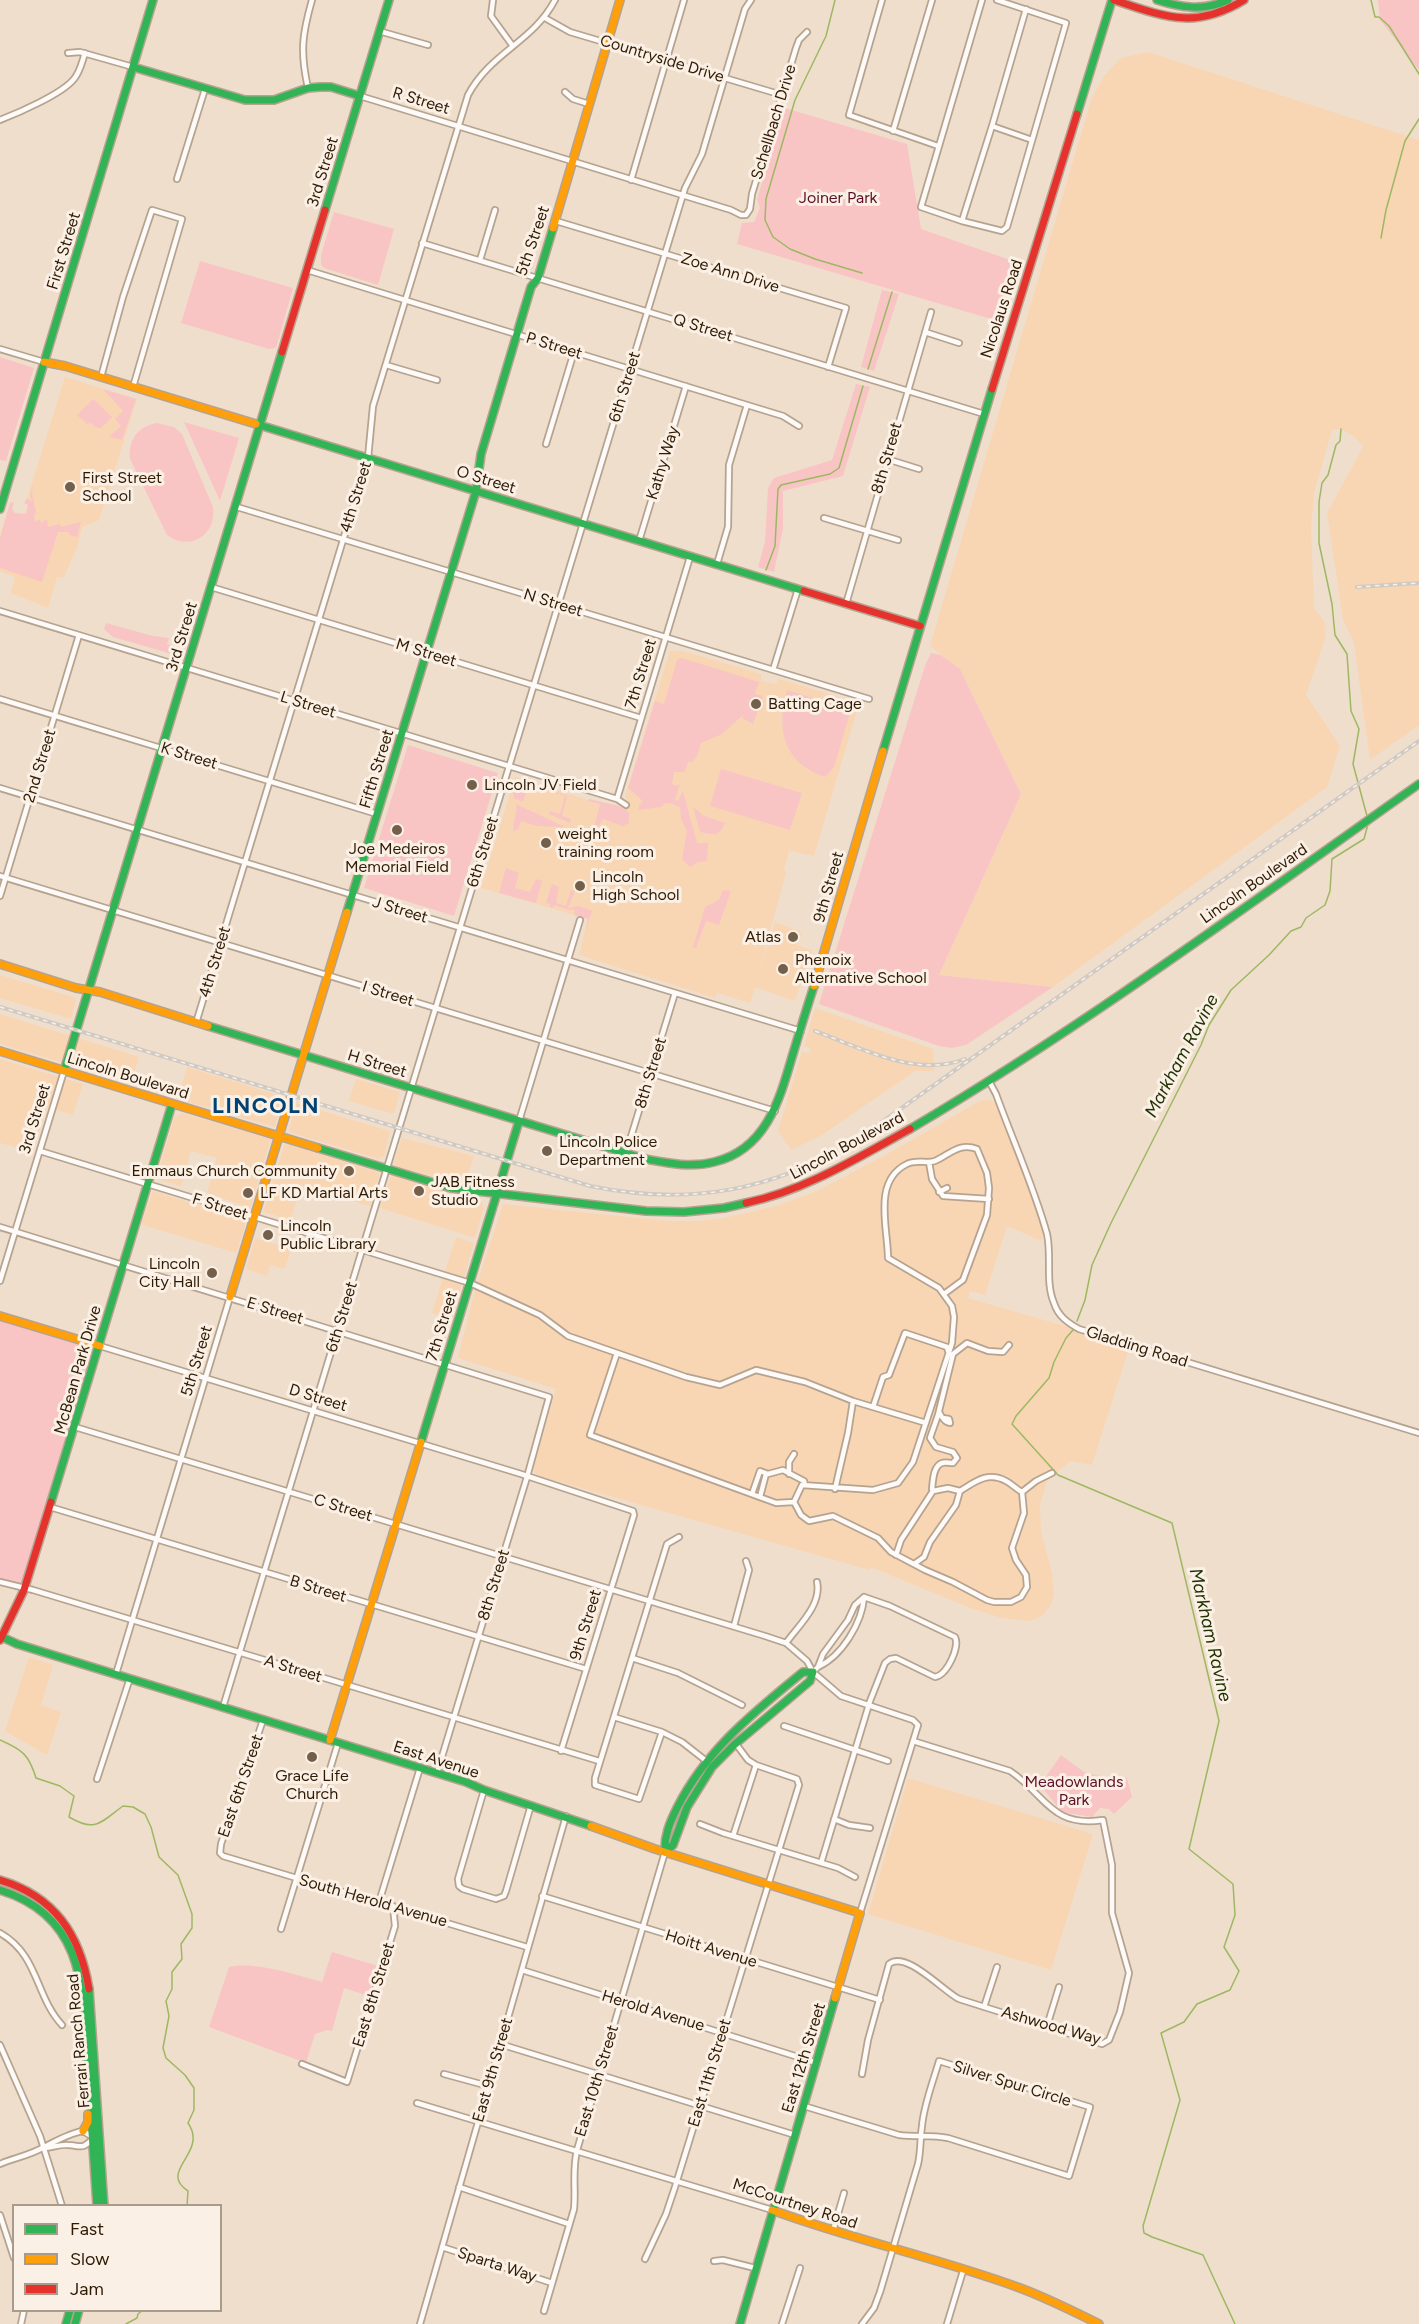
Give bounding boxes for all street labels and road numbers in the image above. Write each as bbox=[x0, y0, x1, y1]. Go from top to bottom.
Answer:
street label: Countryside Drive bbox=[598, 31, 726, 87]
street label: Schellbach Drive bbox=[747, 62, 801, 182]
street label: R Street bbox=[390, 83, 452, 119]
street label: 3rd Street bbox=[303, 135, 343, 209]
street label: 5th Street bbox=[512, 203, 554, 279]
street label: First Street bbox=[43, 210, 85, 292]
street label: Zoe Ann Drive bbox=[678, 249, 782, 297]
street label: Nicolaus Road bbox=[977, 257, 1027, 361]
street label: Q Street bbox=[671, 310, 735, 346]
street label: P Street bbox=[523, 328, 585, 364]
street label: 6th Street bbox=[605, 349, 645, 425]
street label: 8th Street bbox=[868, 420, 906, 496]
street label: Kathy Way bbox=[643, 424, 683, 502]
street label: 4th Street bbox=[336, 459, 376, 535]
street label: O Street bbox=[454, 462, 518, 498]
street label: N Street bbox=[521, 585, 585, 621]
street label: 3rd Street bbox=[162, 600, 202, 674]
street label: M Street bbox=[393, 635, 459, 671]
street label: 7th Street bbox=[621, 637, 661, 711]
street label: L Street bbox=[278, 687, 338, 723]
street label: 2nd Street bbox=[20, 727, 60, 805]
street label: Fifth Street bbox=[356, 727, 398, 811]
street label: K Street bbox=[158, 738, 220, 774]
street label: 6th Street bbox=[463, 814, 503, 890]
street label: Lincoln Boulevard bbox=[1197, 840, 1311, 928]
street label: 9th Street bbox=[810, 849, 848, 925]
street label: J Street bbox=[370, 892, 430, 928]
street label: 4th Street bbox=[195, 924, 235, 1000]
street label: I Street bbox=[360, 977, 416, 1011]
street label: 8th Street bbox=[631, 1035, 671, 1111]
street label: H Street bbox=[345, 1046, 409, 1082]
street label: Lincoln Boulevard bbox=[65, 1048, 191, 1104]
street label: 3rd Street bbox=[15, 1082, 55, 1156]
street label: Lincoln Boulevard bbox=[787, 1108, 907, 1184]
street label: F Street bbox=[190, 1189, 250, 1225]
street label: 6th Street bbox=[322, 1279, 362, 1355]
street label: 7th Street bbox=[422, 1289, 462, 1363]
street label: E Street bbox=[244, 1293, 306, 1329]
street label: McBean Park Drive bbox=[50, 1303, 106, 1437]
street label: Gladding Road bbox=[1084, 1322, 1190, 1372]
street label: 5th Street bbox=[177, 1323, 217, 1399]
street label: D Street bbox=[287, 1380, 349, 1416]
street label: C Street bbox=[311, 1490, 375, 1526]
street label: 8th Street bbox=[474, 1547, 514, 1623]
street label: B Street bbox=[287, 1571, 349, 1607]
street label: 9th Street bbox=[566, 1587, 606, 1663]
street label: A Street bbox=[262, 1651, 324, 1687]
street label: East 6th Street bbox=[214, 1732, 268, 1840]
street label: East Avenue bbox=[391, 1737, 481, 1783]
street label: South Herold Avenue bbox=[297, 1871, 449, 1931]
street label: Hoitt Avenue bbox=[663, 1926, 759, 1972]
street label: East 8th Street bbox=[349, 1940, 399, 2050]
street label: Ferrari Ranch Road bbox=[64, 1973, 94, 2109]
street label: Herold Avenue bbox=[599, 1986, 707, 2036]
street label: East 12th Street bbox=[778, 2001, 830, 2115]
street label: Ashwood Way bbox=[999, 2003, 1103, 2049]
street label: East 9th Street bbox=[469, 2016, 517, 2124]
street label: East 11th Street bbox=[684, 2017, 736, 2129]
street label: East 10th Street bbox=[571, 2023, 623, 2139]
street label: Silver Spur Circle bbox=[951, 2057, 1073, 2111]
street label: McCourtney Road bbox=[730, 2175, 860, 2233]
street label: Sparta Way bbox=[455, 2243, 539, 2287]

